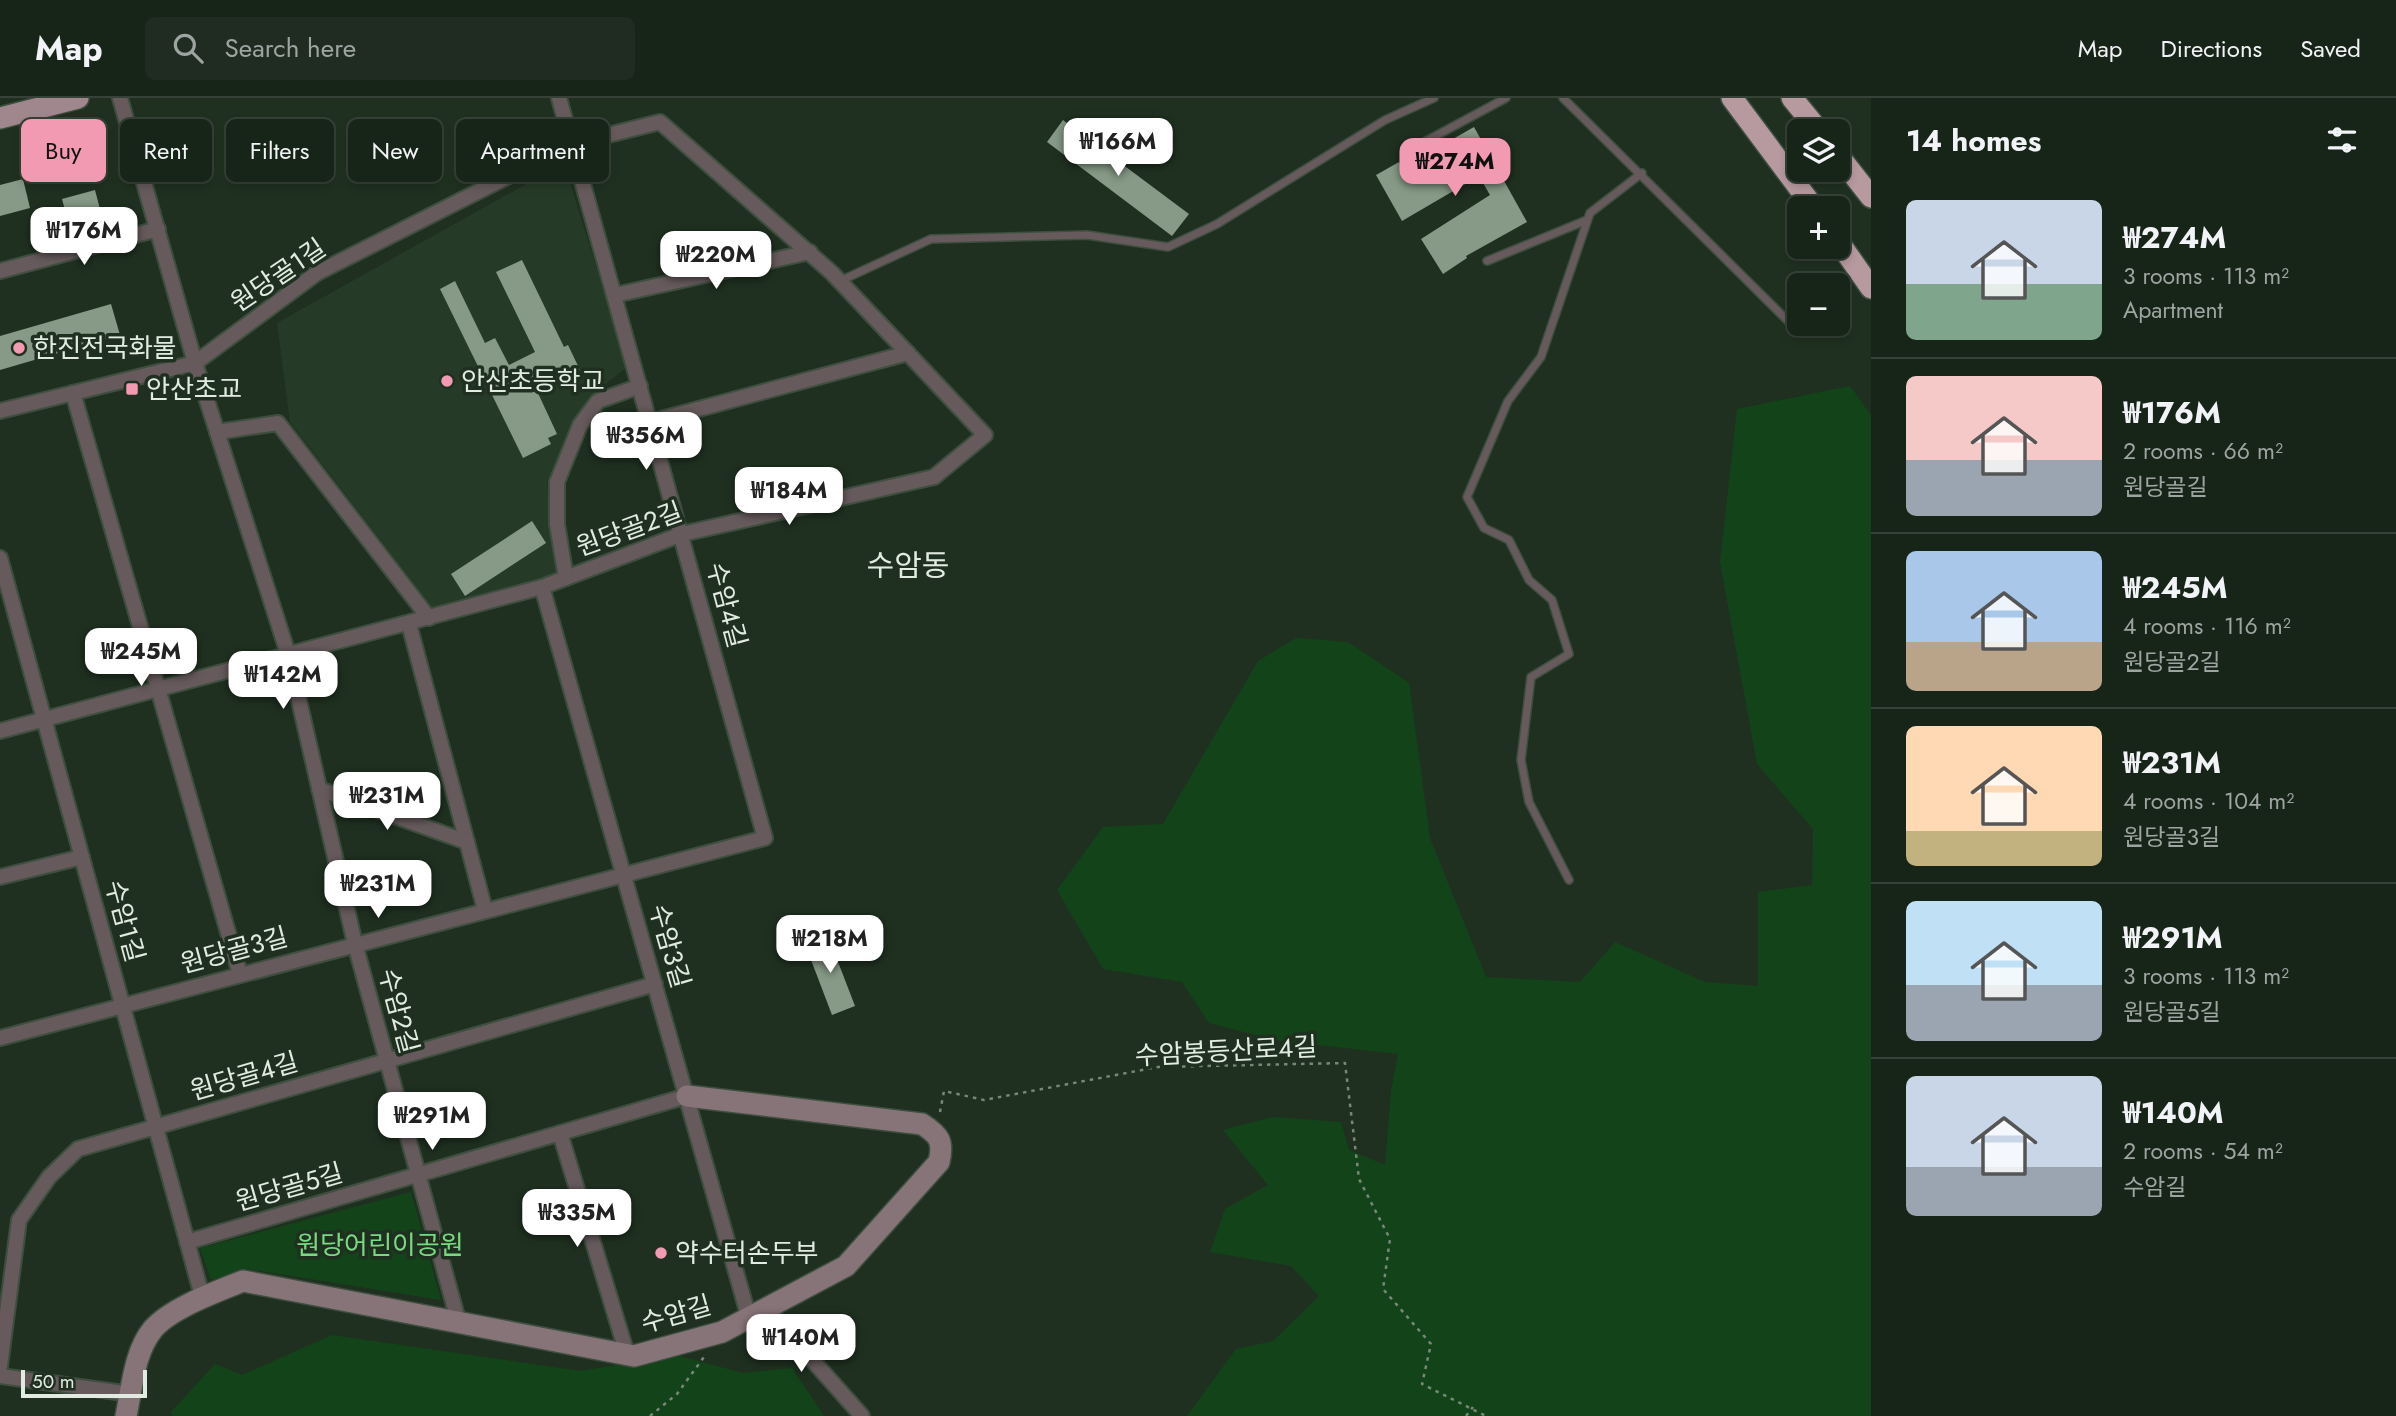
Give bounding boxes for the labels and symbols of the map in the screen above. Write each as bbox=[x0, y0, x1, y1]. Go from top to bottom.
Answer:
pin: ₩166M bbox=[1069, 118, 1167, 178]
pin: ₩274M bbox=[1406, 139, 1504, 198]
pin: ₩176M bbox=[35, 208, 133, 267]
street label: 원당골1길 bbox=[223, 229, 333, 321]
pin: ₩220M bbox=[667, 232, 765, 291]
place label: 한진전국화물 bbox=[33, 329, 177, 367]
marker: 한진전국화물 bbox=[11, 340, 27, 356]
place label: 안산초등학교 bbox=[461, 362, 605, 400]
place label: 안산초교 bbox=[146, 370, 242, 408]
marker: 안산초등학교 bbox=[439, 373, 455, 389]
marker: 안산초교 bbox=[124, 381, 140, 397]
pin: ₩356M bbox=[597, 412, 695, 472]
pin: ₩184M bbox=[740, 468, 838, 527]
street label: 원당골2길 bbox=[571, 492, 687, 566]
district label: 수암동 bbox=[867, 544, 949, 587]
street label: 수암4길 bbox=[697, 558, 757, 652]
pin: ₩245M bbox=[92, 628, 190, 688]
pin: ₩142M bbox=[234, 652, 332, 711]
pin: ₩231M bbox=[338, 772, 436, 832]
pin: ₩231M bbox=[329, 860, 427, 920]
street label: 수암1길 bbox=[96, 876, 154, 966]
street label: 수암3길 bbox=[640, 899, 700, 993]
pin: ₩218M bbox=[781, 916, 879, 975]
street label: 원당골3길 bbox=[176, 917, 292, 983]
street label: 수암2길 bbox=[369, 964, 429, 1058]
street label: 수암봉등산로4길 bbox=[1134, 1027, 1318, 1075]
street label: 원당골4길 bbox=[185, 1042, 303, 1110]
pin: ₩291M bbox=[383, 1093, 481, 1152]
street label: 원당골5길 bbox=[231, 1154, 347, 1220]
pin: ₩335M bbox=[528, 1190, 626, 1249]
park label: 원당어린이공원 bbox=[296, 1226, 464, 1264]
place label: 약수터손두부 bbox=[675, 1234, 819, 1272]
marker: 약수터손두부 bbox=[653, 1245, 669, 1261]
street label: 수암길 bbox=[636, 1286, 716, 1342]
pin: ₩140M bbox=[752, 1314, 850, 1374]
scale bar bbox=[21, 1367, 147, 1399]

